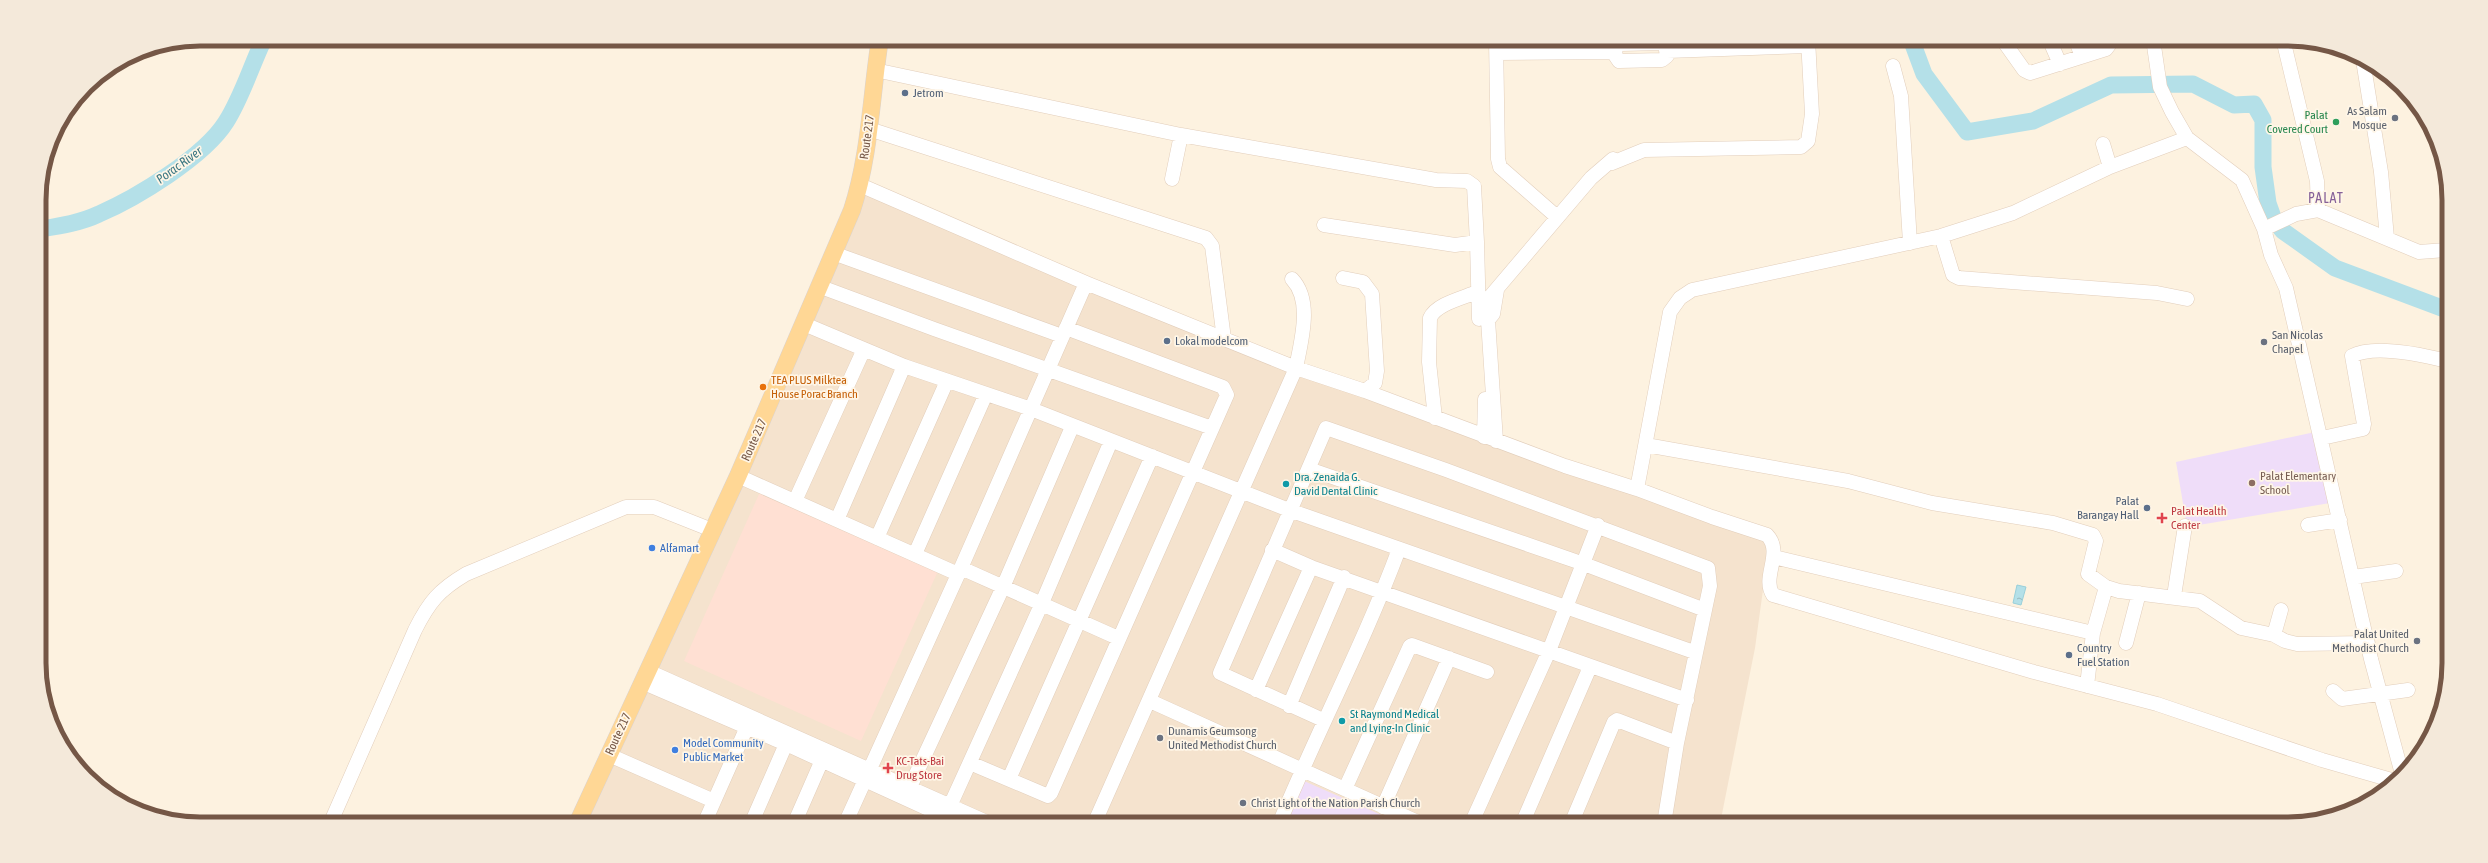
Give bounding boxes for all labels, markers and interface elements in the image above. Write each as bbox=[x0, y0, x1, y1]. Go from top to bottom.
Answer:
place label: Jetrom bbox=[913, 86, 944, 100]
marker: Jetrom bbox=[900, 88, 910, 98]
place label: As Salam Mosque bbox=[2347, 104, 2387, 132]
place label: Palat Covered Court bbox=[2267, 108, 2329, 136]
marker: As Salam Mosque bbox=[2390, 113, 2400, 123]
street label: Route 217 bbox=[857, 114, 877, 160]
marker: Palat Covered Court bbox=[2331, 117, 2341, 127]
water label: Porac River bbox=[153, 143, 206, 187]
district label: PALAT bbox=[2308, 190, 2344, 206]
place label: San Nicolas Chapel bbox=[2272, 328, 2323, 356]
place label: Lokal modelcom bbox=[1175, 334, 1248, 348]
marker: Lokal modelcom bbox=[1162, 336, 1172, 346]
marker: San Nicolas Chapel bbox=[2259, 337, 2269, 347]
place label: TEA PLUS Milktea House Porac Branch bbox=[771, 373, 858, 401]
marker: TEA PLUS Milktea House Porac Branch bbox=[758, 382, 768, 392]
street label: Route 217 bbox=[738, 416, 770, 463]
place label: Palat Elementary School bbox=[2260, 469, 2336, 497]
place label: Dra. Zenaida G. David Dental Clinic bbox=[1294, 470, 1378, 498]
marker: Palat Elementary School bbox=[2247, 478, 2257, 488]
marker: Dra. Zenaida G. David Dental Clinic bbox=[1281, 479, 1291, 489]
place label: Palat Barangay Hall bbox=[2077, 494, 2140, 522]
marker: Palat Barangay Hall bbox=[2142, 503, 2152, 513]
place label: Palat Health Center bbox=[2171, 504, 2227, 532]
marker: Palat Health Center bbox=[2156, 512, 2168, 524]
place label: Alfamart bbox=[660, 541, 700, 555]
marker: Alfamart bbox=[647, 543, 657, 553]
place label: Palat United Methodist Church bbox=[2332, 627, 2409, 655]
marker: Palat United Methodist Church bbox=[2412, 636, 2422, 646]
place label: Country Fuel Station bbox=[2077, 641, 2130, 669]
marker: Country Fuel Station bbox=[2064, 650, 2074, 660]
place label: St Raymond Medical and Lying-In Clinic bbox=[1350, 707, 1440, 735]
street label: Route 217 bbox=[602, 710, 634, 757]
marker: St Raymond Medical and Lying-In Clinic bbox=[1337, 716, 1347, 726]
place label: Dunamis Geumsong United Methodist Church bbox=[1168, 724, 1277, 752]
marker: Dunamis Geumsong United Methodist Church bbox=[1155, 733, 1165, 743]
place label: Model Community Public Market bbox=[683, 736, 764, 764]
marker: Model Community Public Market bbox=[670, 745, 680, 755]
place label: KC-Tats-Bai Drug Store bbox=[896, 754, 944, 782]
marker: KC-Tats-Bai Drug Store bbox=[883, 763, 893, 773]
place label: Christ Light of the Nation Parish Church bbox=[1251, 796, 1420, 810]
marker: Christ Light of the Nation Parish Church bbox=[1238, 798, 1248, 808]

